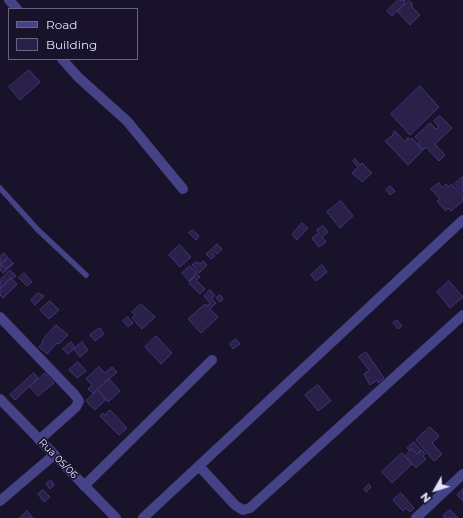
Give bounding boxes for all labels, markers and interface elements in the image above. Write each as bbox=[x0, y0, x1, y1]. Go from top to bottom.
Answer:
legend bbox=[8, 8, 138, 60]
text: Road bbox=[46, 17, 77, 32]
text: Building bbox=[46, 37, 97, 52]
street label: Rua 05/06 bbox=[36, 437, 80, 481]
north arrow bbox=[415, 470, 455, 510]
text: N bbox=[417, 490, 434, 505]

